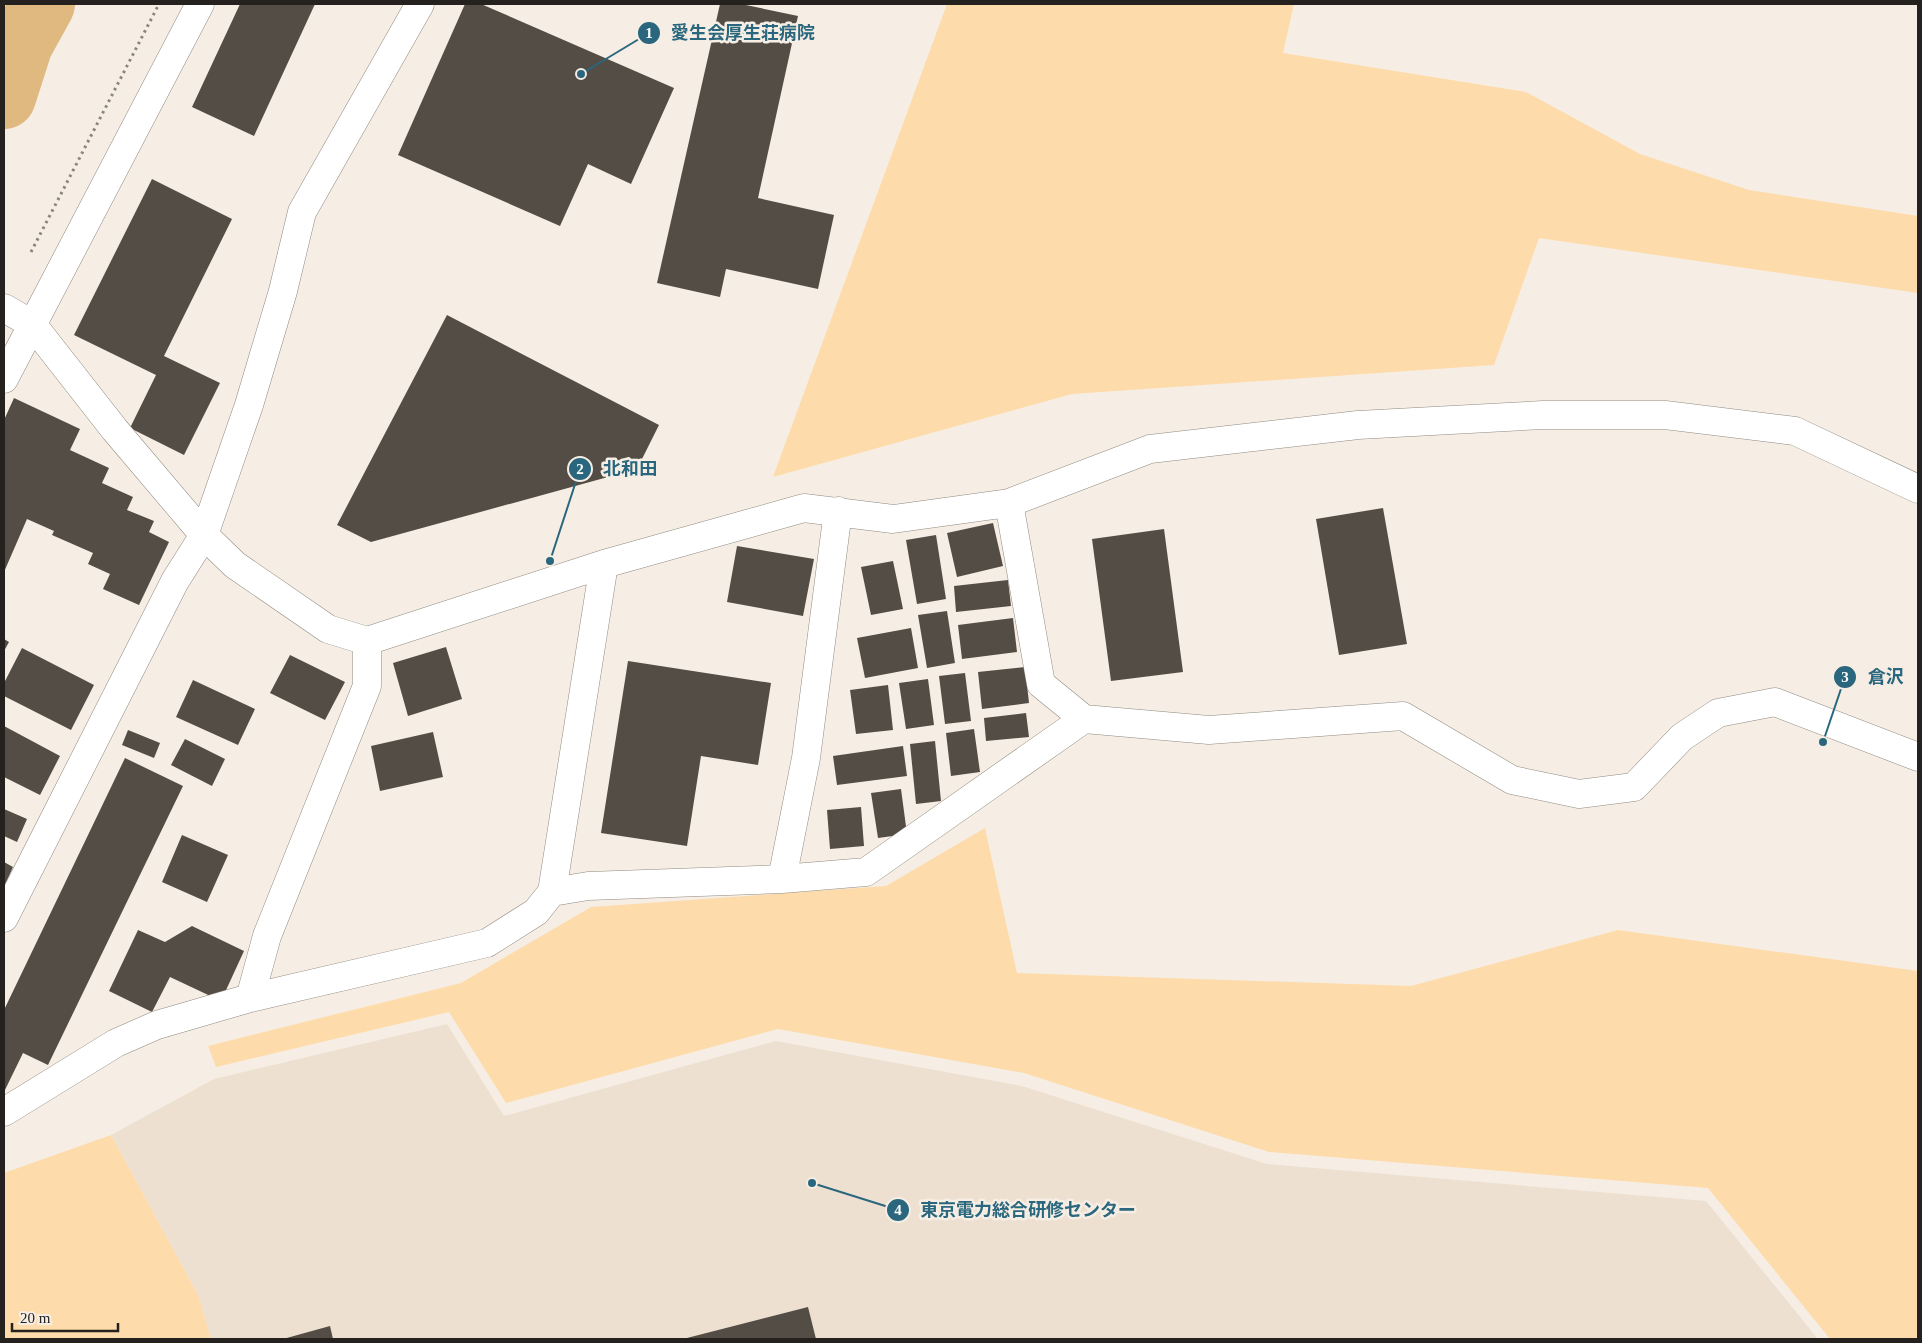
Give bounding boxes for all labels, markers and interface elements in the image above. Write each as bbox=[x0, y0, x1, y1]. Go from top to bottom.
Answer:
callout: 愛生会厚生荘病院 bbox=[636, 17, 825, 50]
text: 愛生会厚生荘病院 bbox=[671, 23, 815, 43]
text: 1 bbox=[645, 25, 653, 41]
callout: 北和田 bbox=[568, 452, 667, 485]
text: 北和田 bbox=[603, 459, 657, 479]
text: 2 bbox=[576, 461, 584, 477]
callout: 倉沢 bbox=[1833, 660, 1914, 693]
text: 倉沢 bbox=[1868, 667, 1904, 687]
text: 3 bbox=[1841, 669, 1849, 685]
callout: 東京電力総合研修センター bbox=[885, 1194, 1146, 1227]
text: 東京電力総合研修センター bbox=[920, 1200, 1136, 1220]
text: 4 bbox=[894, 1202, 902, 1218]
scale bar bbox=[12, 1300, 119, 1332]
text: 20 m bbox=[20, 1310, 51, 1326]

